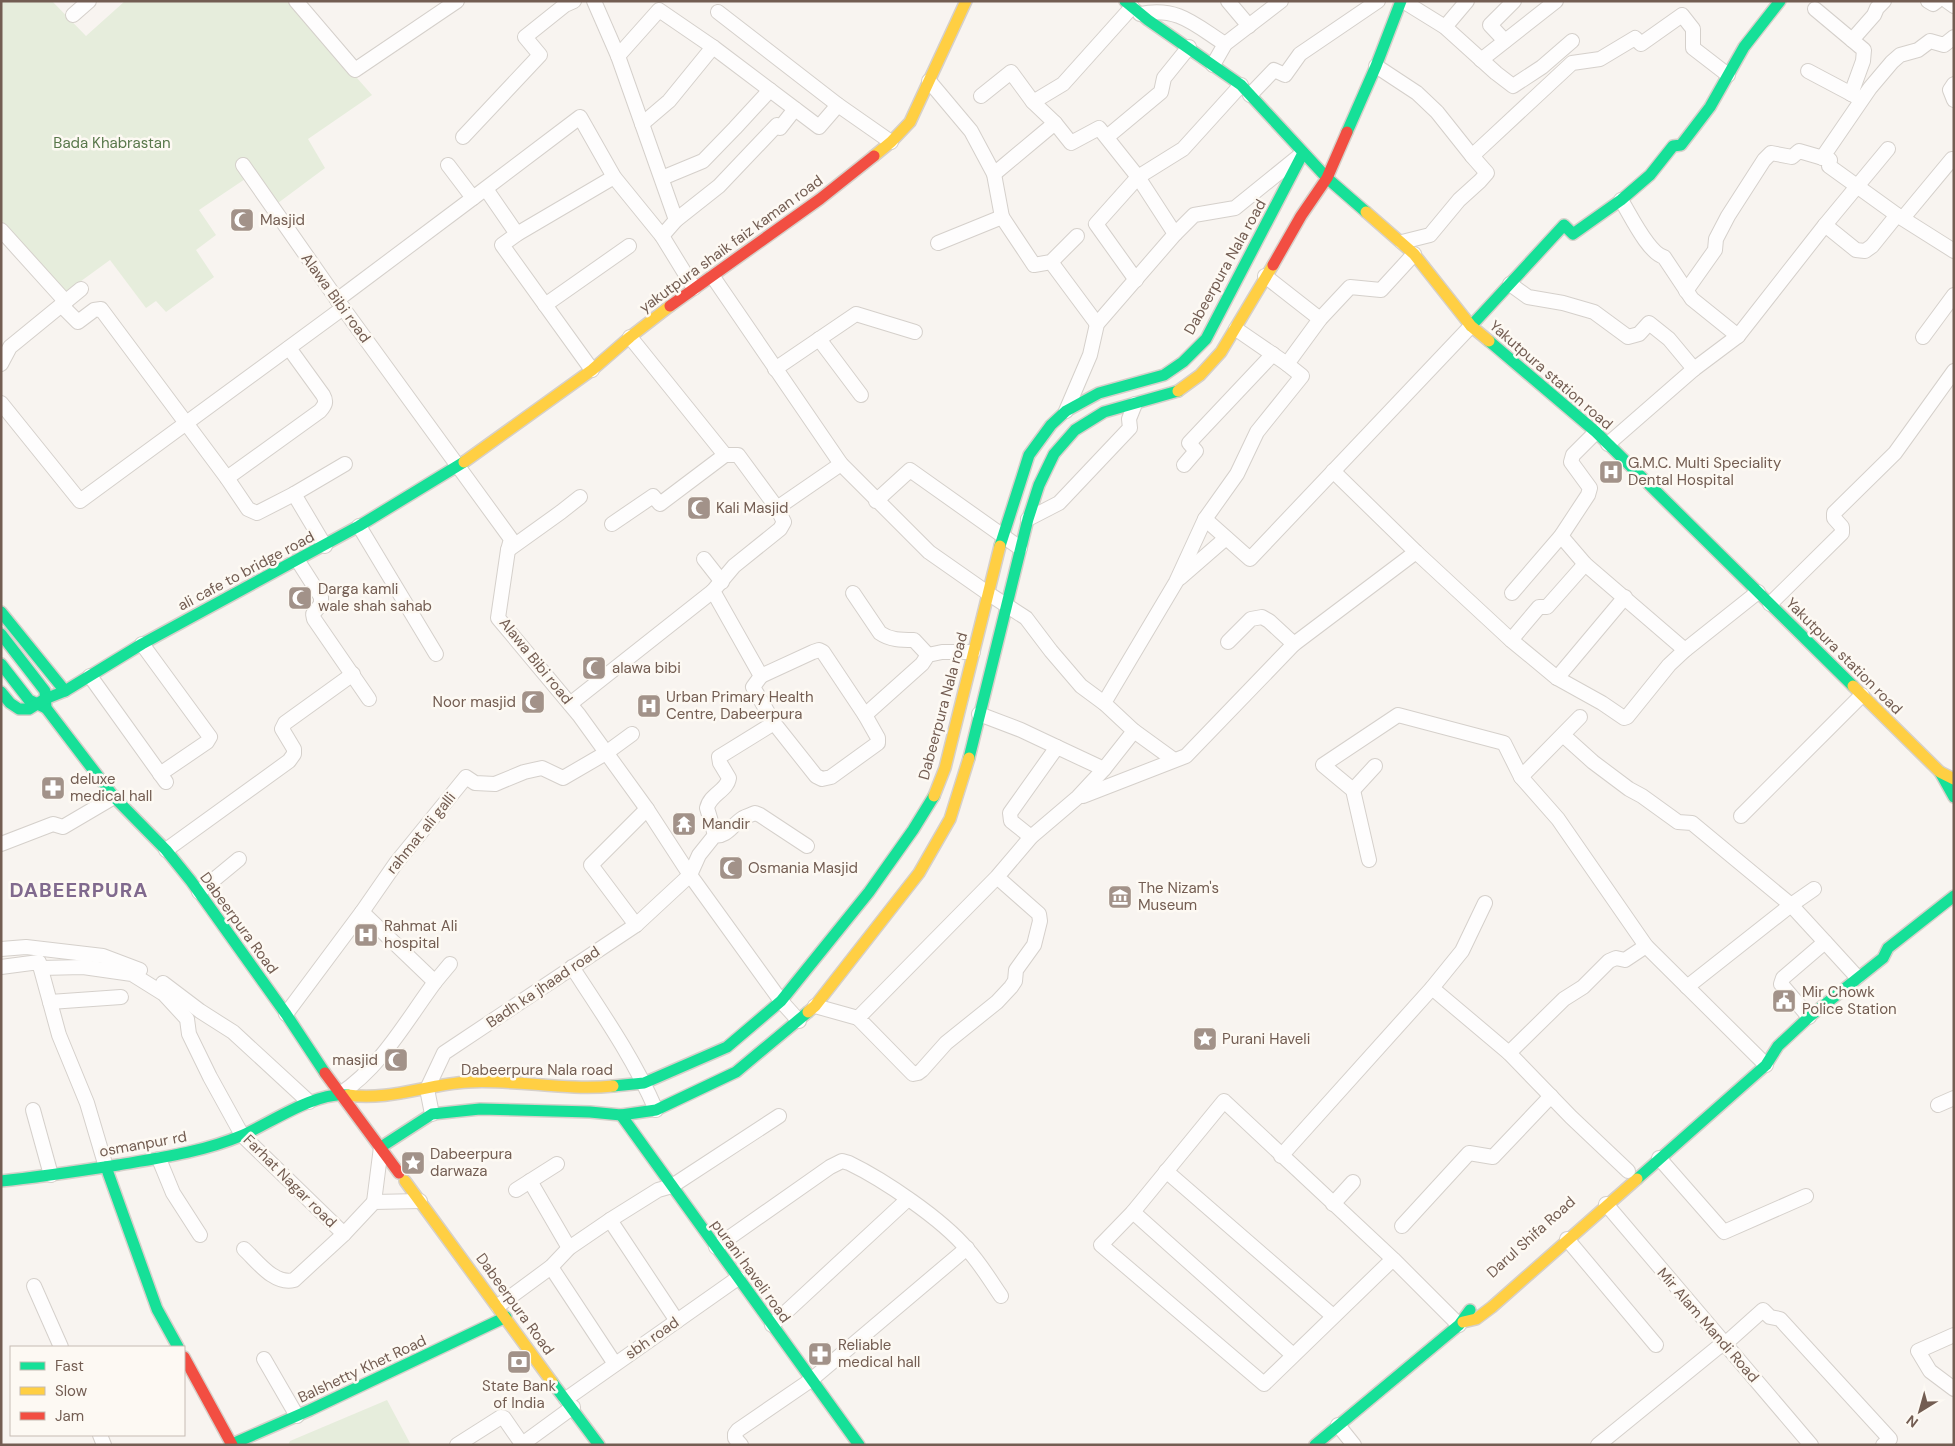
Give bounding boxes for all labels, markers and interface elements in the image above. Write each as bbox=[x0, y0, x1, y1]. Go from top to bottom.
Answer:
park label: Bada Khabrastan bbox=[53, 133, 171, 153]
street label: yakutpura shaik faiz kaman road bbox=[635, 171, 827, 317]
street label: Dabeerpura Nala road bbox=[1179, 196, 1271, 338]
mosque icon: Masjid bbox=[229, 207, 255, 233]
place label: Masjid bbox=[260, 210, 305, 230]
street label: Alawa Bibi road bbox=[297, 249, 375, 347]
street label: Yakutpura station road bbox=[1485, 316, 1617, 434]
place label: G.M.C. Multi Speciality Dental Hospital bbox=[1628, 453, 1782, 490]
hospital icon: G.M.C. Multi Speciality Dental Hospital bbox=[1598, 459, 1624, 485]
mosque icon: Kali Masjid bbox=[686, 495, 712, 521]
place label: Kali Masjid bbox=[716, 498, 788, 518]
street label: ali cafe to bridge road bbox=[174, 527, 318, 615]
place label: Darga kamli wale shah sahab bbox=[318, 579, 432, 616]
mosque icon: Darga kamli wale shah sahab bbox=[287, 585, 313, 611]
street label: Yakutpura station road bbox=[1781, 593, 1907, 719]
street label: Alawa Bibi road bbox=[495, 614, 577, 708]
street label: Dabeerpura Nala road bbox=[914, 630, 972, 782]
mosque icon: alawa bibi bbox=[581, 655, 607, 681]
place label: alawa bibi bbox=[612, 658, 681, 678]
place label: Urban Primary Health Centre, Dabeerpura bbox=[666, 687, 814, 724]
mosque icon: Noor masjid bbox=[520, 689, 546, 715]
place label: Noor masjid bbox=[433, 692, 516, 712]
hospital icon: Urban Primary Health Centre, Dabeerpura bbox=[636, 693, 662, 719]
place label: deluxe medical hall bbox=[70, 769, 152, 806]
pharmacy icon: deluxe medical hall bbox=[40, 775, 66, 801]
street label: rahmat ali galli bbox=[382, 788, 460, 878]
temple icon: Mandir bbox=[671, 811, 697, 837]
place label: Mandir bbox=[702, 814, 750, 834]
mosque icon: Osmania Masjid bbox=[718, 855, 744, 881]
place label: Osmania Masjid bbox=[748, 858, 858, 878]
street label: Dabeerpura Road bbox=[195, 868, 283, 978]
district label: DABEERPURA bbox=[10, 877, 148, 903]
place label: The Nizam's Museum bbox=[1138, 878, 1219, 915]
museum icon: The Nizam's Museum bbox=[1107, 884, 1133, 910]
place label: Rahmat Ali hospital bbox=[384, 916, 458, 953]
hospital icon: Rahmat Ali hospital bbox=[353, 922, 379, 948]
street label: Badh ka jhaad road bbox=[482, 942, 604, 1032]
place label: Mir Chowk Police Station bbox=[1802, 982, 1897, 1019]
public building icon: Mir Chowk Police Station bbox=[1771, 988, 1797, 1014]
place icon: Purani Haveli bbox=[1192, 1026, 1218, 1052]
place label: Purani Haveli bbox=[1222, 1029, 1310, 1049]
mosque icon: masjid bbox=[383, 1047, 409, 1073]
place label: masjid bbox=[332, 1050, 378, 1070]
street label: Dabeerpura Nala road bbox=[461, 1060, 613, 1080]
street label: osmanpur rd bbox=[98, 1126, 188, 1162]
street label: Farhat Nagar road bbox=[239, 1130, 341, 1232]
place label: Dabeerpura darwaza bbox=[430, 1144, 512, 1181]
place icon: Dabeerpura darwaza bbox=[400, 1150, 426, 1176]
street label: Darul Shifa Road bbox=[1482, 1192, 1580, 1282]
street label: purani haveli road bbox=[707, 1215, 795, 1327]
street label: Dabeerpura Road bbox=[471, 1249, 559, 1359]
street label: Mir Alam Mandi Road bbox=[1653, 1263, 1763, 1387]
street label: sbh road bbox=[621, 1312, 683, 1364]
street label: Balshetty Khet Road bbox=[295, 1330, 429, 1408]
place label: Reliable medical hall bbox=[838, 1335, 920, 1372]
pharmacy icon: Reliable medical hall bbox=[807, 1341, 833, 1367]
legend bbox=[10, 1346, 185, 1436]
bank icon: State Bank of India bbox=[506, 1349, 532, 1375]
text: Fast bbox=[55, 1356, 84, 1376]
place label: State Bank of India bbox=[482, 1376, 556, 1413]
text: Slow bbox=[55, 1381, 88, 1401]
north arrow bbox=[1895, 1386, 1945, 1436]
text: Jam bbox=[55, 1406, 84, 1426]
text: N bbox=[1903, 1411, 1922, 1432]

